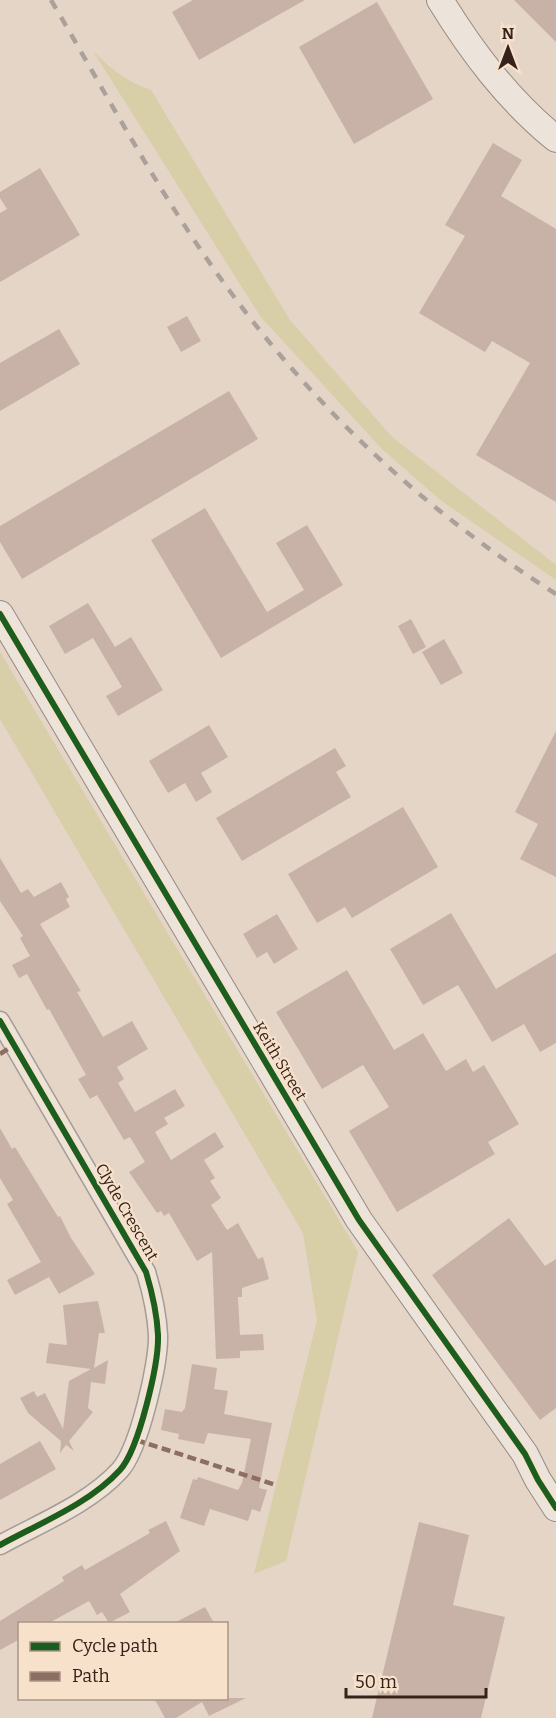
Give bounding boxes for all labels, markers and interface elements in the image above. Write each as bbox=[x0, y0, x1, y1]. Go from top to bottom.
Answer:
north arrow bbox=[478, 18, 538, 78]
text: N bbox=[502, 24, 514, 43]
street label: Keith Street bbox=[249, 1018, 311, 1104]
street label: Clyde Crescent bbox=[91, 1160, 163, 1264]
legend bbox=[18, 1622, 228, 1700]
text: Cycle path bbox=[72, 1635, 158, 1657]
scale bar bbox=[346, 1661, 486, 1699]
text: Path bbox=[72, 1665, 110, 1687]
text: 50 m bbox=[355, 1671, 397, 1693]

